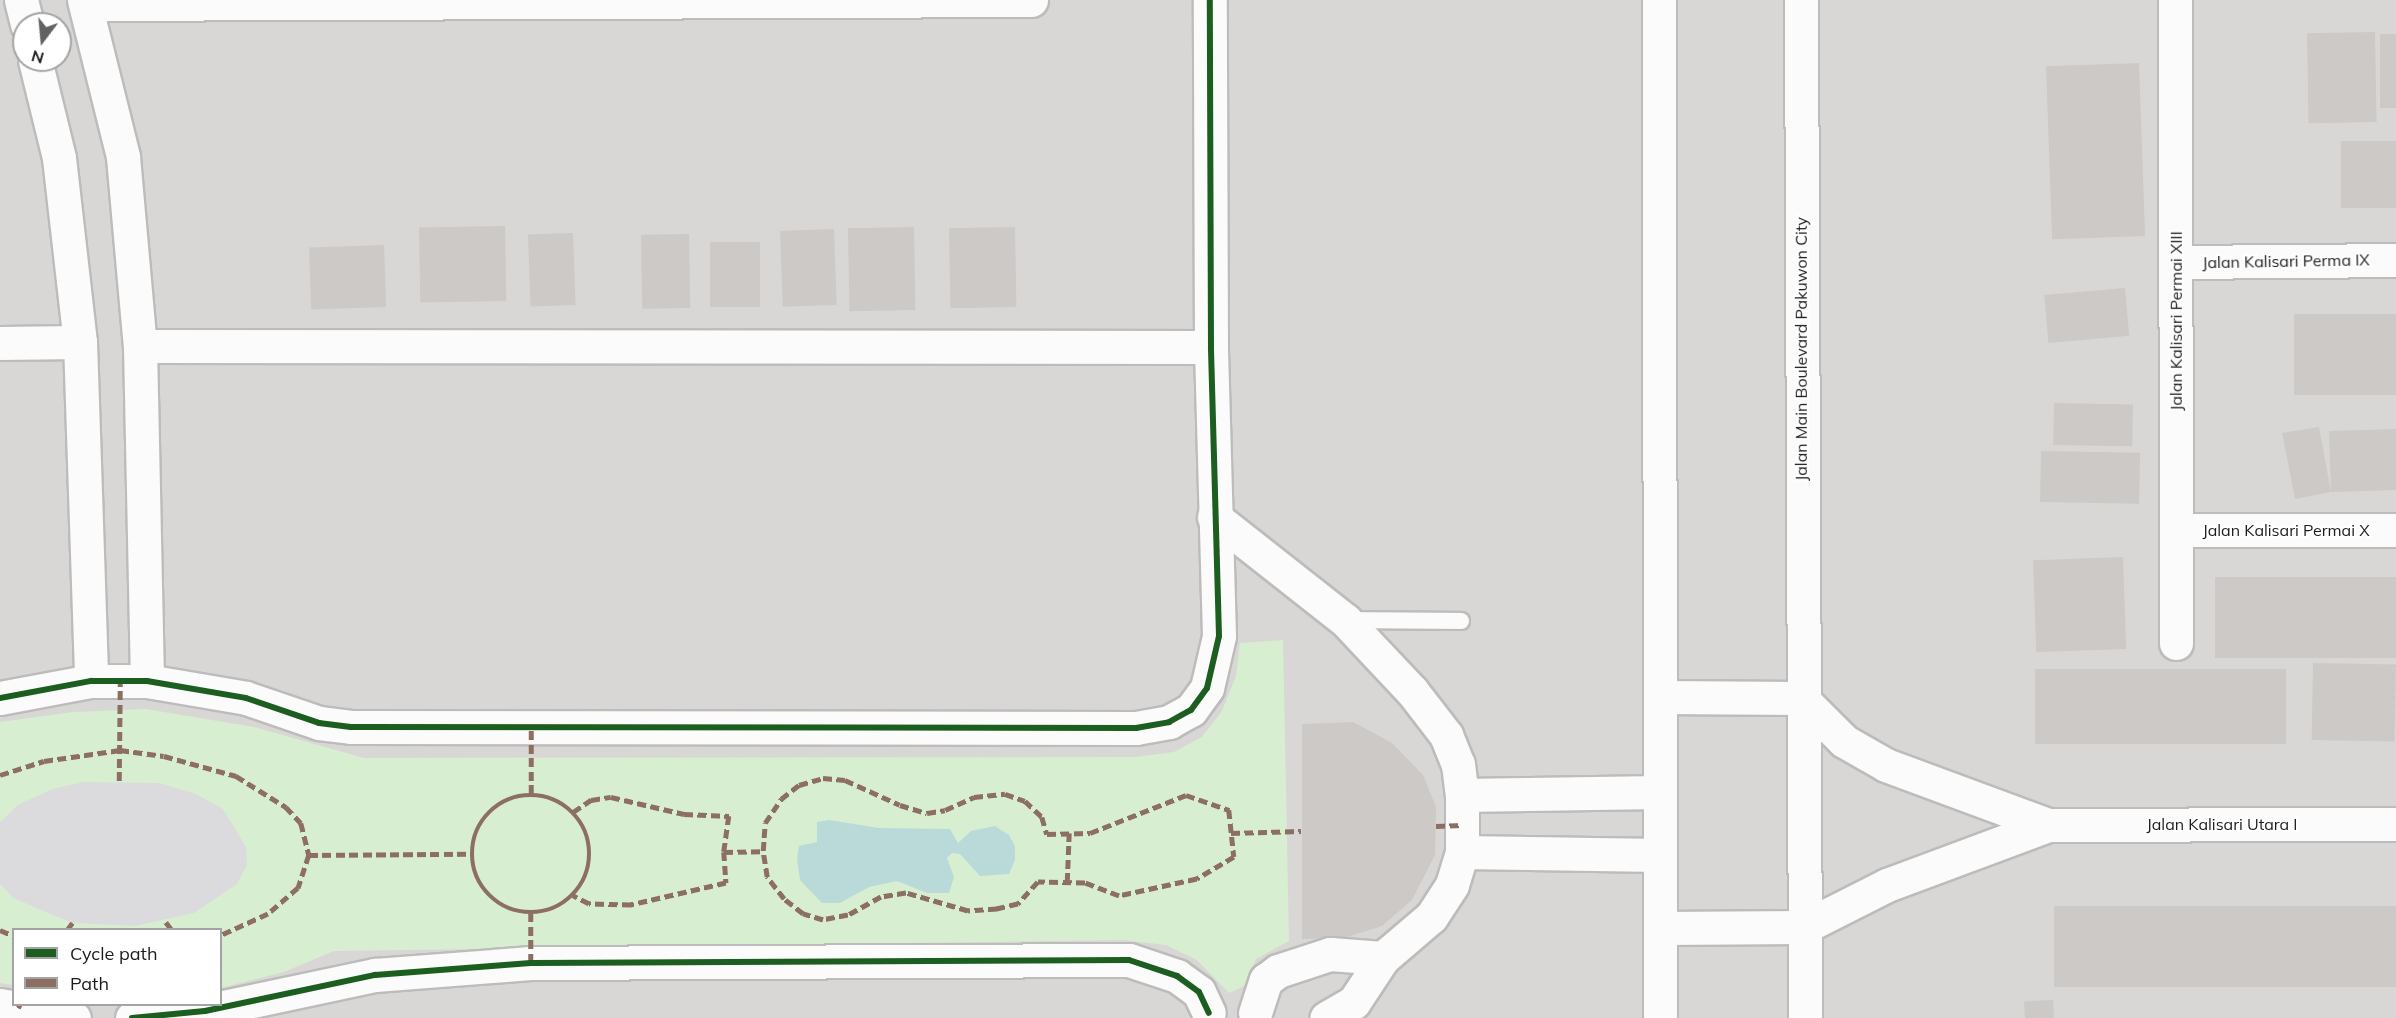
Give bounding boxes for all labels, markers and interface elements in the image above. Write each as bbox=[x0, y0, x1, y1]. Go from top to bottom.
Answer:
north arrow bbox=[12, 12, 72, 72]
text: N bbox=[29, 46, 46, 69]
street label: Jalan Main Boulevard Pakuwon City bbox=[1791, 217, 1811, 481]
street label: Jalan Kalisari Permai XIII bbox=[2166, 231, 2186, 411]
street label: Jalan Kalisari Perma IX bbox=[2202, 250, 2370, 272]
street label: Jalan Kalisari Permai X bbox=[2202, 520, 2370, 540]
street label: Jalan Kalisari Utara I bbox=[2146, 814, 2298, 834]
legend bbox=[12, 928, 222, 1006]
text: Cycle path bbox=[70, 942, 157, 965]
text: Path bbox=[70, 972, 109, 995]

